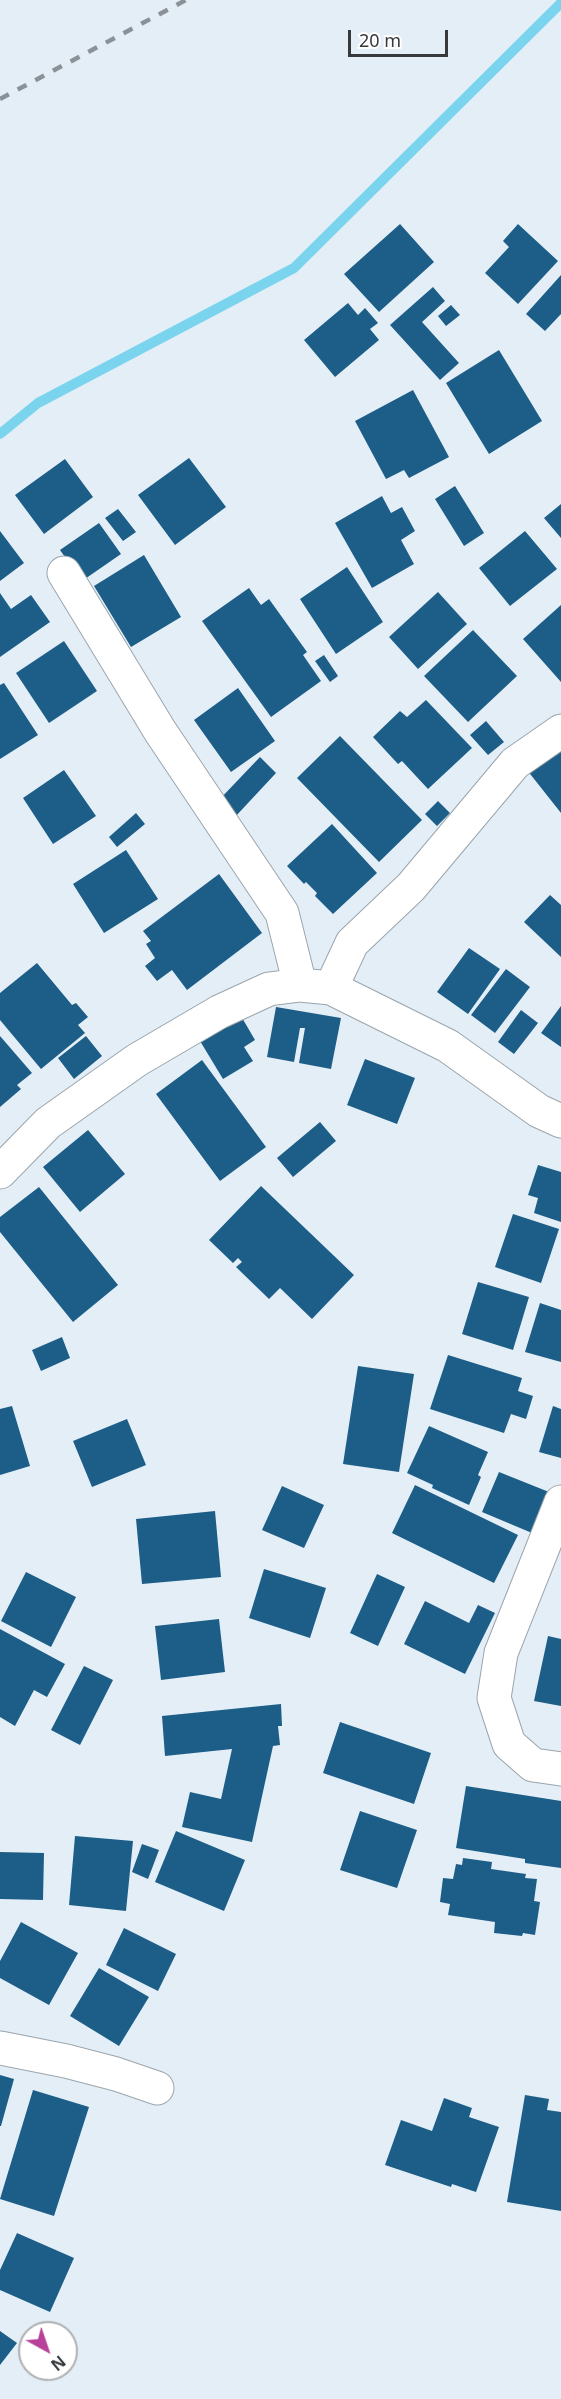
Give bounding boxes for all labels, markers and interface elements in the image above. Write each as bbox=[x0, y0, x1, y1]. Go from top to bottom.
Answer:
scale bar bbox=[351, 18, 452, 56]
text: 20 m bbox=[359, 28, 401, 52]
north arrow bbox=[18, 2321, 78, 2381]
text: N bbox=[46, 2351, 70, 2376]

